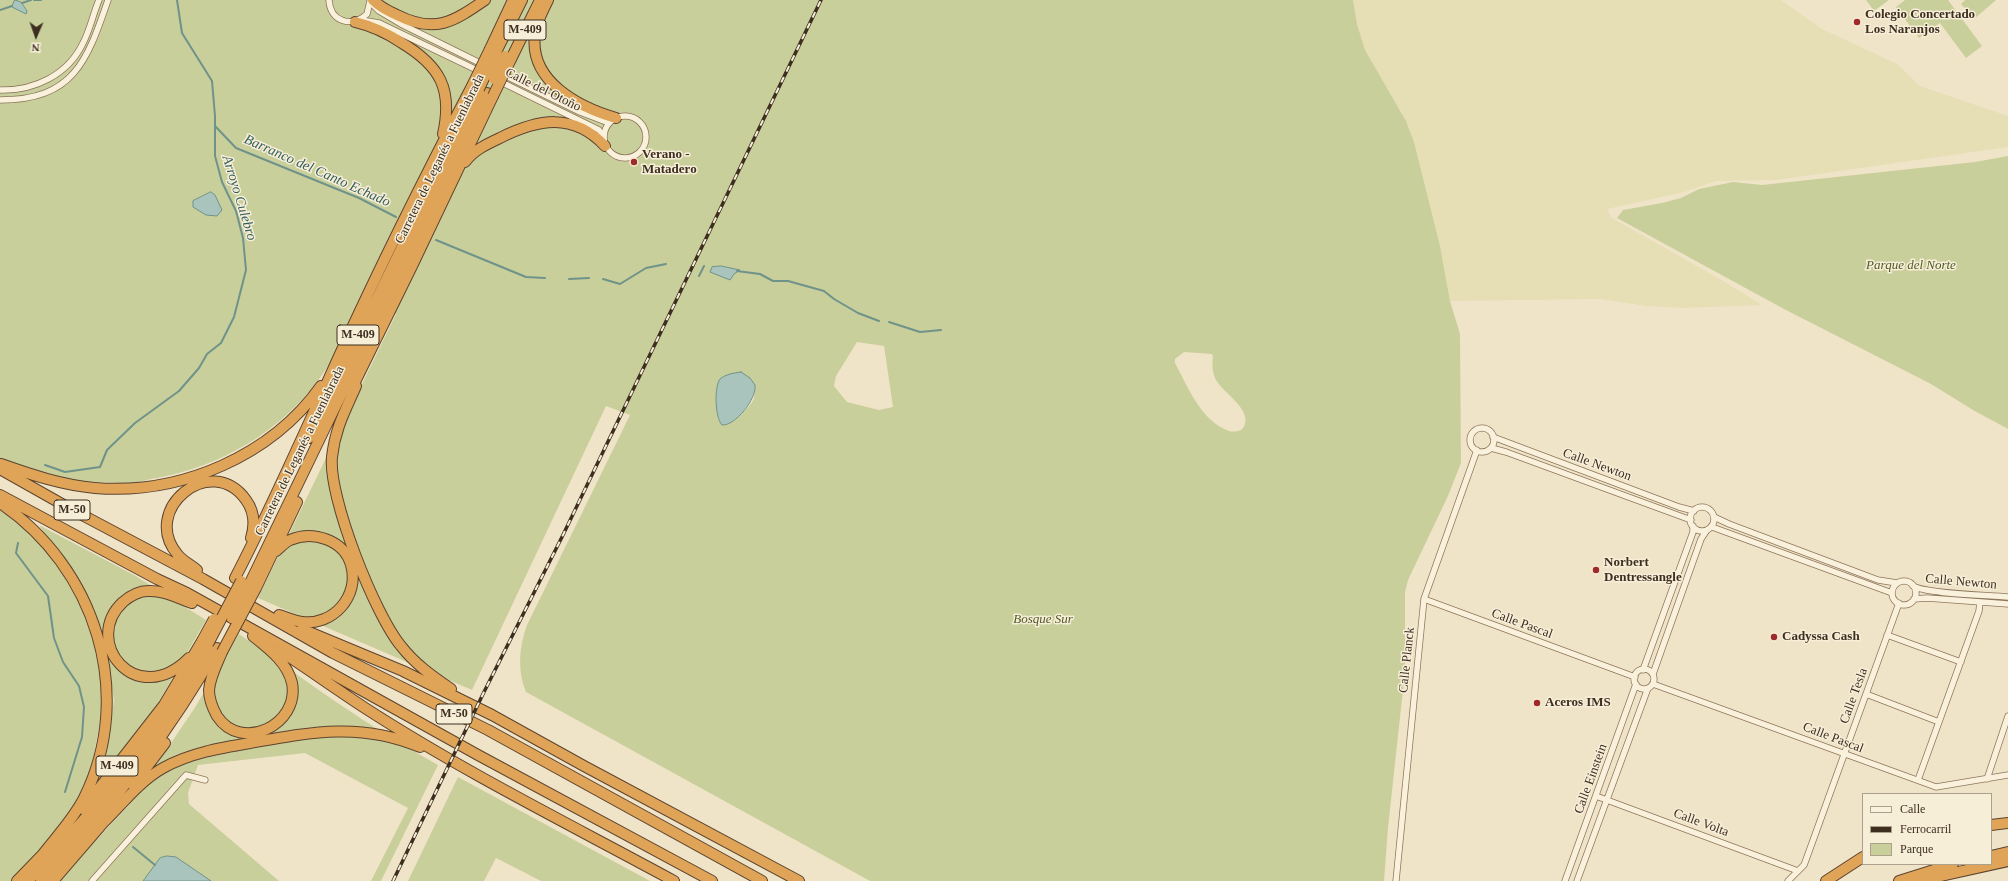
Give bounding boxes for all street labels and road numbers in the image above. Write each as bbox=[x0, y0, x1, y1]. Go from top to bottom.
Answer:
road number: M-409 bbox=[504, 20, 546, 40]
street label: Calle del Otoño bbox=[503, 65, 583, 115]
street label: Carretera de Leganés a Fuenlabrada bbox=[392, 72, 488, 246]
road number: M-409 bbox=[337, 325, 379, 345]
street label: Carretera de Leganés a Fuenlabrada bbox=[252, 364, 348, 538]
street label: Calle Newton bbox=[1561, 445, 1633, 485]
road number: M-50 bbox=[54, 500, 90, 520]
street label: Calle Newton bbox=[1925, 571, 1997, 593]
street label: Calle Pascal bbox=[1489, 606, 1555, 642]
street label: Calle Planck bbox=[1396, 626, 1418, 694]
street label: Calle Tesla bbox=[1837, 666, 1871, 726]
road number: M-50 bbox=[436, 704, 472, 724]
street label: Calle Pascal bbox=[1800, 719, 1866, 757]
street label: Calle Einstein bbox=[1571, 742, 1611, 816]
road number: M-409 bbox=[96, 756, 138, 776]
street label: Calle Volta bbox=[1671, 806, 1731, 840]

